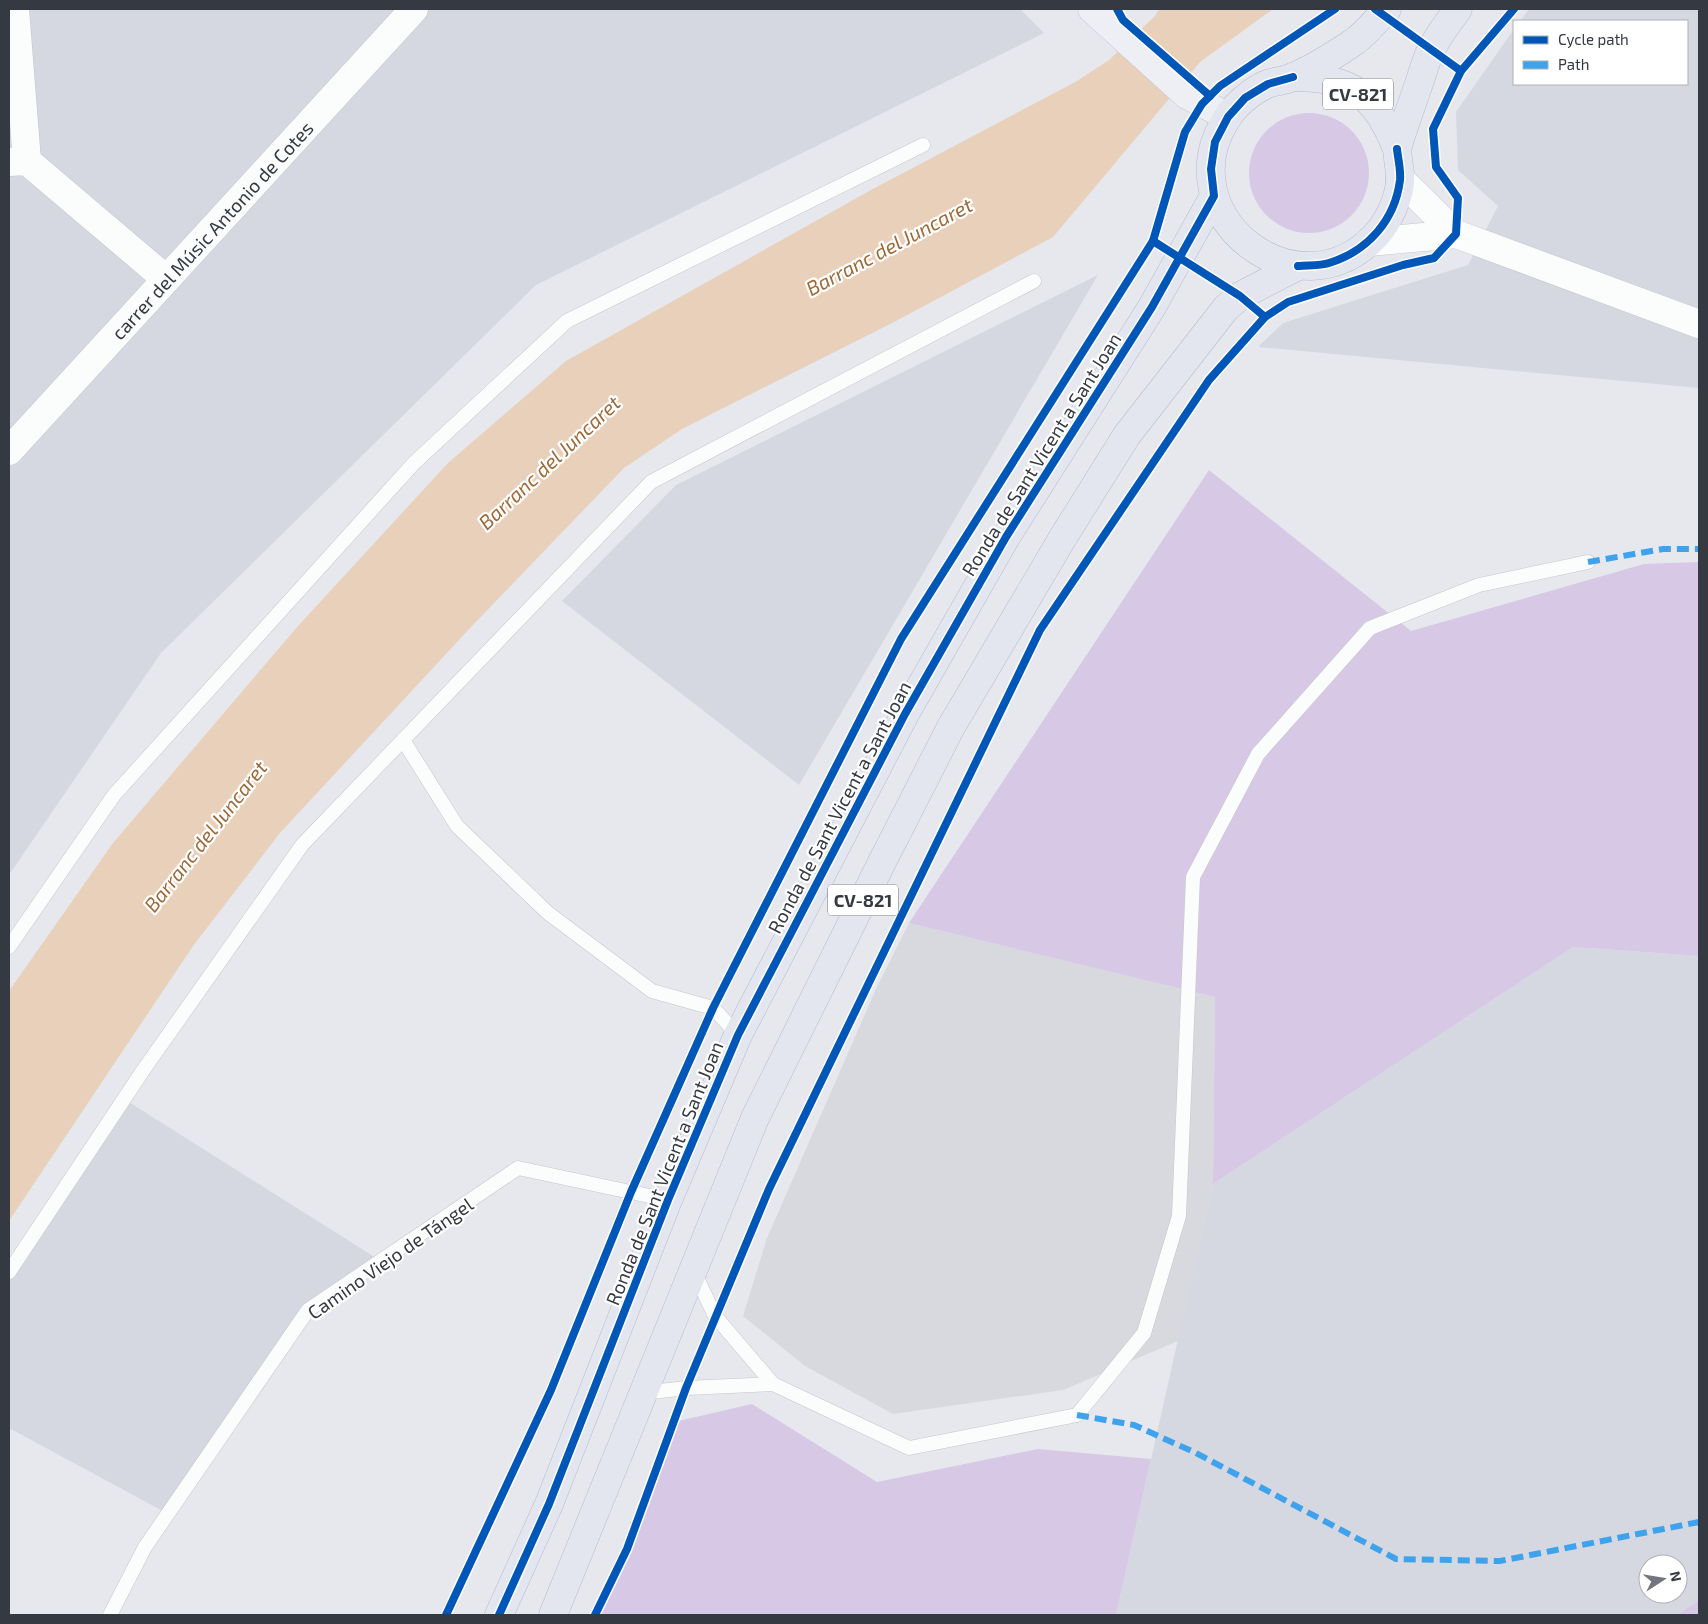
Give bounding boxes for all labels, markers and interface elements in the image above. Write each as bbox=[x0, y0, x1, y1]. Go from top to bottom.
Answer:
legend bbox=[1513, 20, 1688, 85]
text: Cycle path bbox=[1558, 30, 1629, 48]
text: Path bbox=[1558, 55, 1589, 73]
road number: CV-821 bbox=[1323, 78, 1393, 110]
street label: carrer del Músic Antonio de Cotes bbox=[106, 116, 317, 344]
water label: Barranc del Juncaret bbox=[802, 192, 977, 300]
street label: Ronda de Sant Vicent a Sant Joan bbox=[956, 328, 1126, 580]
water label: Barranc del Juncaret bbox=[473, 390, 625, 534]
street label: Ronda de Sant Vicent a Sant Joan bbox=[763, 677, 915, 937]
water label: Barranc del Juncaret bbox=[139, 755, 272, 916]
road number: CV-821 bbox=[828, 884, 898, 916]
street label: Ronda de Sant Vicent a Sant Joan bbox=[600, 1038, 728, 1308]
street label: Camino Viejo de Tángel bbox=[303, 1192, 477, 1324]
north arrow bbox=[1638, 1554, 1688, 1604]
text: N bbox=[1667, 1569, 1686, 1583]

